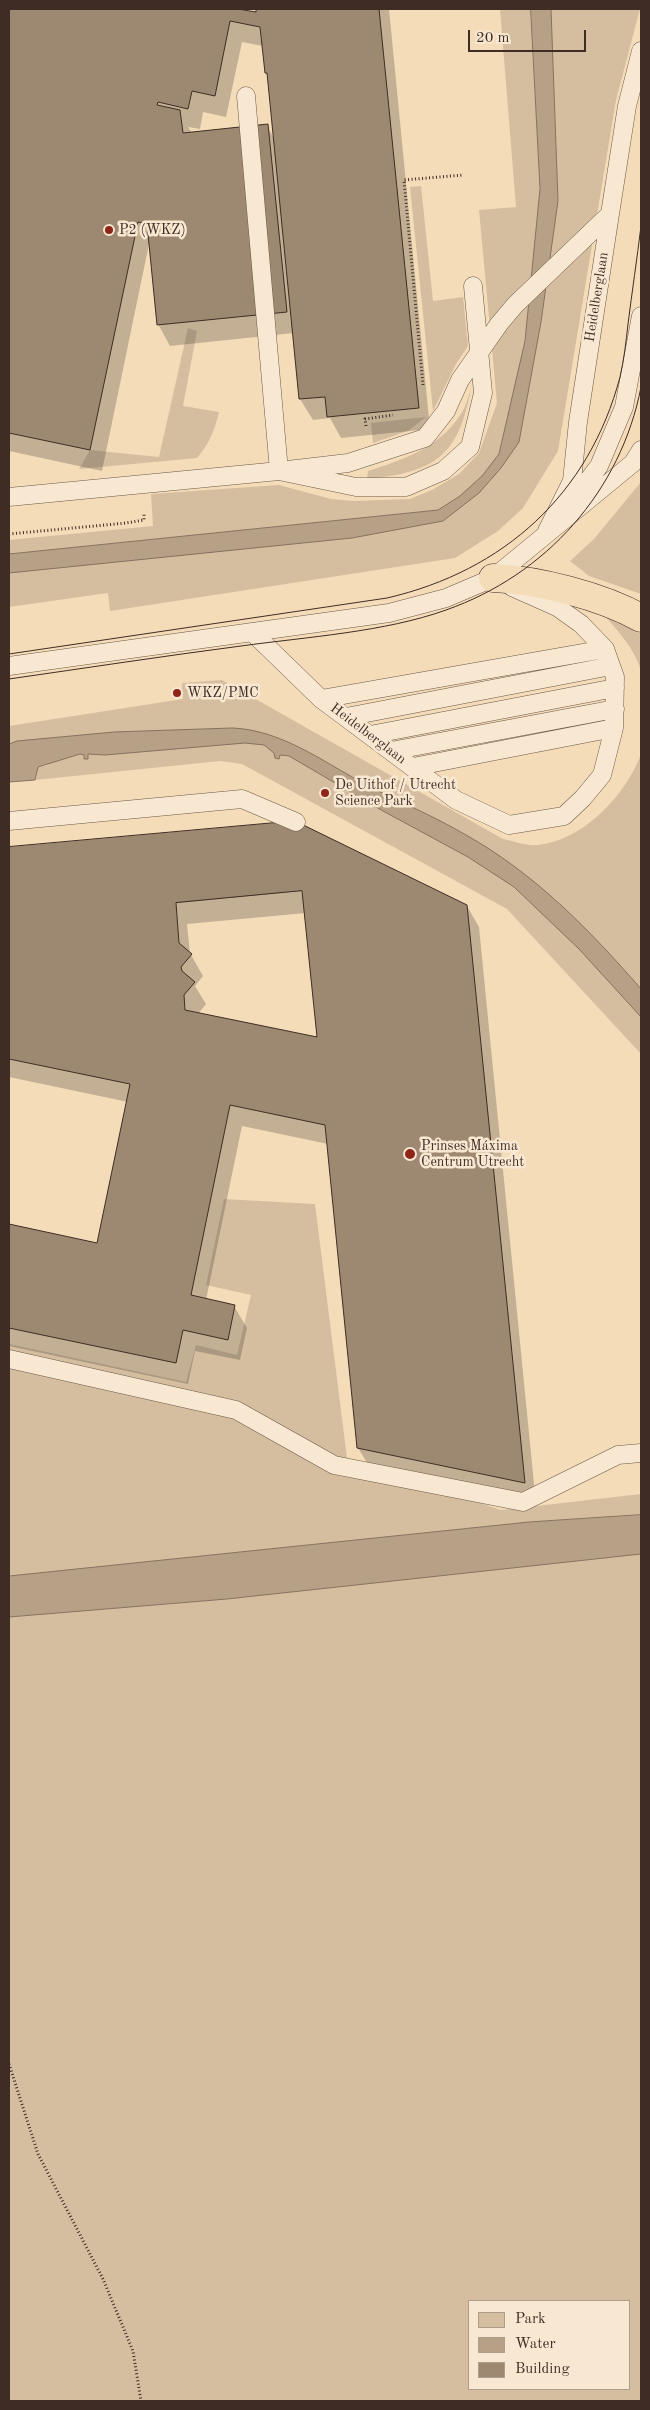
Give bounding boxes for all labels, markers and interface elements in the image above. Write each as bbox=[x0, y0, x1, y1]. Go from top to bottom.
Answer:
scale bar bbox=[470, 20, 588, 52]
text: 20 m bbox=[476, 31, 510, 46]
place label: P2 (WKZ) bbox=[119, 222, 186, 238]
marker: P2 (WKZ) bbox=[103, 224, 115, 236]
street label: Heidelberglaan bbox=[582, 251, 612, 343]
place label: WKZ/PMC bbox=[187, 685, 259, 701]
marker: WKZ/PMC bbox=[171, 687, 183, 699]
street label: Heidelberglaan bbox=[327, 700, 409, 768]
place label: De Uithof / Utrecht Science Park bbox=[335, 777, 456, 810]
marker: De Uithof / Utrecht Science Park bbox=[319, 787, 331, 799]
place label: Prinses Máxima Centrum Utrecht bbox=[421, 1138, 524, 1170]
marker: Prinses Máxima Centrum Utrecht bbox=[403, 1147, 417, 1161]
legend bbox=[468, 2300, 630, 2390]
text: Park bbox=[515, 2312, 546, 2327]
text: Water bbox=[515, 2337, 556, 2352]
text: Building bbox=[515, 2362, 570, 2377]

